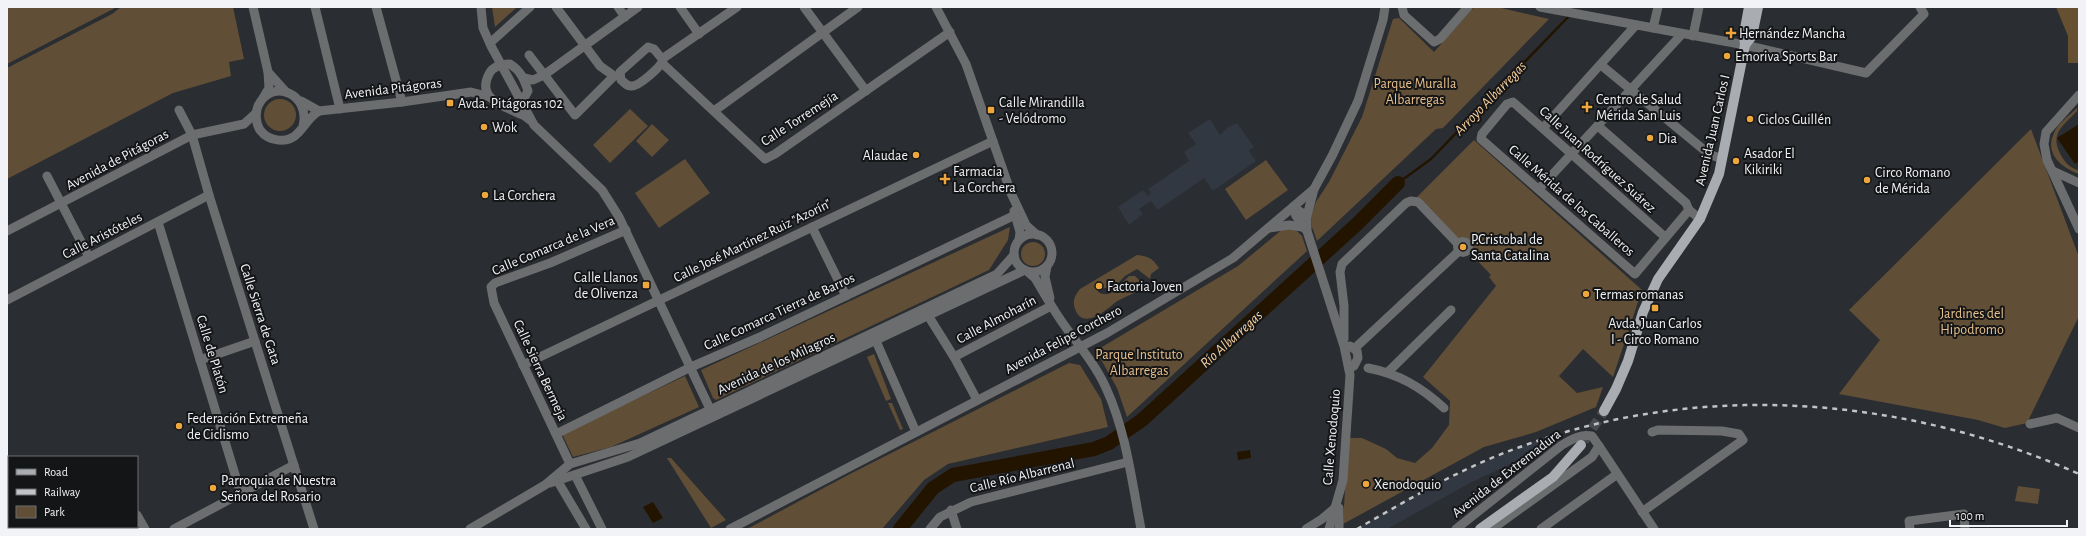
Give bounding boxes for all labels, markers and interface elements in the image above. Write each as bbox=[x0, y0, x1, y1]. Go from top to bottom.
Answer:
place label: Hernández Mancha bbox=[1739, 27, 1846, 41]
marker: Hernández Mancha bbox=[1726, 28, 1736, 38]
place label: Emoriva Sports Bar bbox=[1735, 50, 1838, 64]
marker: Emoriva Sports Bar bbox=[1722, 51, 1732, 61]
water label: Arroyo Albarregas bbox=[1451, 58, 1529, 139]
street label: Avenida Juan Carlos I bbox=[1693, 73, 1733, 187]
street label: Avenida Pitágoras bbox=[344, 76, 443, 102]
park label: Parque Muralla Albarregas bbox=[1374, 77, 1457, 107]
street label: Calle Torremejía bbox=[758, 88, 841, 149]
place label: Centro de Salud Mérida San Luis bbox=[1596, 93, 1681, 123]
place label: Calle Mirandilla - Velódromo bbox=[999, 96, 1085, 126]
place label: Avda. Pitágoras 102 bbox=[458, 97, 563, 111]
marker: Avda. Pitágoras 102 bbox=[445, 98, 455, 108]
marker: Centro de Salud Mérida San Luis bbox=[1581, 101, 1593, 113]
street label: Calle Juan Rodríguez Suárez bbox=[1536, 104, 1658, 216]
marker: Calle Mirandilla - Velódromo bbox=[986, 105, 996, 115]
place label: Ciclos Guillén bbox=[1758, 113, 1831, 127]
marker: Ciclos Guillén bbox=[1745, 114, 1755, 124]
place label: Wok bbox=[492, 121, 518, 135]
marker: Wok bbox=[479, 122, 489, 132]
street label: Avenida de Pitágoras bbox=[64, 127, 171, 193]
place label: Dia bbox=[1658, 132, 1677, 146]
marker: Dia bbox=[1645, 133, 1655, 143]
street label: Calle Mérida de los Caballeros bbox=[1506, 142, 1637, 259]
place label: Asador El Kikiriki bbox=[1744, 147, 1795, 177]
place label: Alaudae bbox=[863, 149, 908, 163]
marker: Alaudae bbox=[911, 150, 921, 160]
marker: Asador El Kikiriki bbox=[1731, 156, 1741, 166]
place label: Farmacia La Corchera bbox=[953, 165, 1016, 195]
place label: Circo Romano de Mérida bbox=[1875, 166, 1951, 196]
marker: Farmacia La Corchera bbox=[940, 174, 950, 184]
marker: Circo Romano de Mérida bbox=[1862, 175, 1872, 185]
place label: La Corchera bbox=[493, 189, 556, 203]
marker: La Corchera bbox=[480, 190, 490, 200]
street label: Calle José Martínez Ruiz "Azorín" bbox=[671, 197, 834, 285]
street label: Calle Aristóteles bbox=[60, 210, 145, 262]
street label: Calle Comarca de la Vera bbox=[490, 213, 617, 278]
place label: P.Cristobal de Santa Catalina bbox=[1471, 233, 1550, 263]
marker: P.Cristobal de Santa Catalina bbox=[1458, 242, 1468, 252]
street label: Calle Sierra de Gata bbox=[237, 262, 283, 367]
place label: Calle Llanos de Olivenza bbox=[574, 271, 639, 301]
street label: Calle Comarca Tierra de Barros bbox=[702, 271, 857, 353]
marker: Calle Llanos de Olivenza bbox=[641, 280, 651, 290]
place label: Factoria Joven bbox=[1107, 280, 1182, 294]
marker: Factoria Joven bbox=[1094, 281, 1104, 291]
place label: Termas romanas bbox=[1594, 288, 1684, 302]
marker: Termas romanas bbox=[1581, 289, 1591, 299]
street label: Calle Almoharín bbox=[954, 293, 1039, 347]
street label: Avenida Felipe Corchero bbox=[1003, 303, 1124, 377]
marker: Avda. Juan Carlos I - Circo Romano bbox=[1650, 303, 1660, 313]
park label: Jardines del Hipodromo bbox=[1940, 307, 2004, 337]
water label: Río Albarregas bbox=[1197, 308, 1265, 371]
street label: Calle de Platón bbox=[194, 314, 231, 395]
place label: Avda. Juan Carlos I - Circo Romano bbox=[1608, 317, 1702, 347]
street label: Calle Sierra Bermeja bbox=[511, 318, 570, 424]
street label: Avenida de los Milagros bbox=[715, 330, 837, 397]
park label: Parque Instituto Albarregas bbox=[1095, 348, 1183, 378]
street label: Calle Xenodoquio bbox=[1321, 388, 1343, 486]
place label: Federación Extremeña de Ciclismo bbox=[187, 412, 309, 442]
marker: Federación Extremeña de Ciclismo bbox=[174, 421, 184, 431]
street label: Avenida de Extremadura bbox=[1450, 427, 1564, 520]
legend bbox=[8, 456, 138, 528]
street label: Calle Río Albarrenal bbox=[968, 456, 1076, 496]
text: Road bbox=[44, 466, 68, 478]
place label: Parroquia de Nuestra Señora del Rosario bbox=[221, 474, 337, 504]
place label: Xenodoquio bbox=[1374, 478, 1441, 492]
marker: Xenodoquio bbox=[1361, 479, 1371, 489]
marker: Parroquia de Nuestra Señora del Rosario bbox=[208, 483, 218, 493]
text: Railway bbox=[44, 486, 80, 499]
scale bar bbox=[1950, 502, 2067, 528]
text: Park bbox=[44, 506, 65, 518]
text: 100 m bbox=[1956, 510, 1984, 522]

